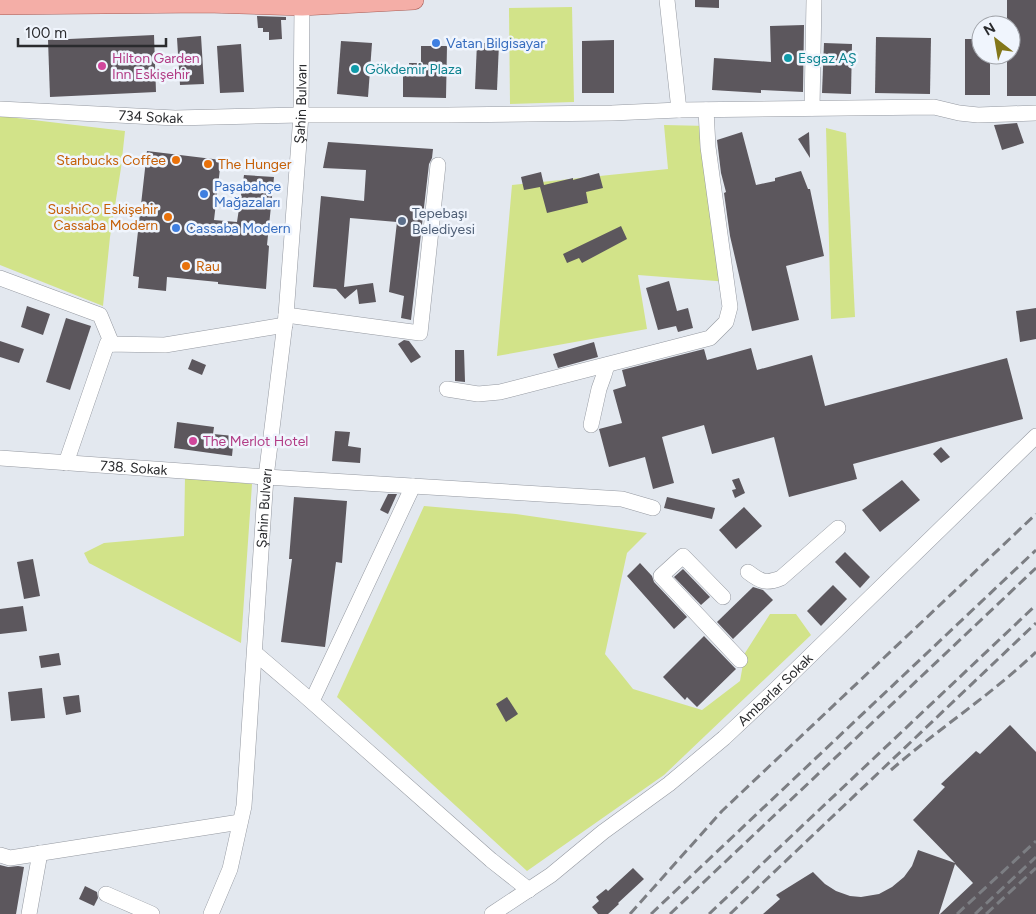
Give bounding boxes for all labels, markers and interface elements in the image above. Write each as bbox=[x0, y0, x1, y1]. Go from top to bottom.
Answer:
scale bar bbox=[18, 15, 165, 47]
north arrow bbox=[971, 15, 1021, 65]
text: N bbox=[981, 19, 999, 39]
text: 100 m bbox=[25, 24, 67, 42]
place label: Vatan Bilgisayar bbox=[446, 35, 545, 52]
marker: Vatan Bilgisayar bbox=[430, 37, 442, 49]
place label: Hilton Garden Inn Eskişehir bbox=[112, 50, 200, 83]
place label: Esgaz AŞ bbox=[798, 50, 857, 67]
marker: Esgaz AŞ bbox=[782, 52, 794, 64]
marker: Hilton Garden Inn Eskişehir bbox=[96, 60, 108, 72]
place label: Gökdemir Plaza bbox=[365, 61, 462, 78]
marker: Gökdemir Plaza bbox=[349, 63, 361, 75]
street label: Şahin Bulvarı bbox=[291, 64, 310, 144]
street label: 734 Sokak bbox=[118, 107, 184, 127]
place label: Starbucks Coffee bbox=[56, 152, 166, 169]
marker: Starbucks Coffee bbox=[170, 154, 182, 166]
place label: The Hunger bbox=[218, 156, 292, 173]
marker: The Hunger bbox=[202, 158, 214, 170]
place label: Paşabahçe Mağazaları bbox=[214, 178, 282, 211]
marker: Paşabahçe Mağazaları bbox=[198, 188, 210, 200]
place label: SushiCo Eskişehir Cassaba Modern bbox=[47, 201, 158, 234]
place label: Tepebaşı Belediyesi bbox=[412, 205, 475, 238]
marker: SushiCo Eskişehir Cassaba Modern bbox=[162, 211, 174, 223]
marker: Tepebaşı Belediyesi bbox=[396, 215, 408, 227]
place label: Cassaba Modern bbox=[186, 220, 291, 237]
marker: Cassaba Modern bbox=[170, 222, 182, 234]
place label: Rau bbox=[196, 258, 220, 275]
marker: Rau bbox=[180, 260, 192, 272]
place label: The Merlot Hotel bbox=[203, 433, 308, 450]
marker: The Merlot Hotel bbox=[187, 435, 199, 447]
street label: 738. Sokak bbox=[99, 457, 168, 479]
street label: Şahin Bulvarı bbox=[253, 467, 276, 548]
street label: Ambarlar Sokak bbox=[734, 650, 817, 730]

